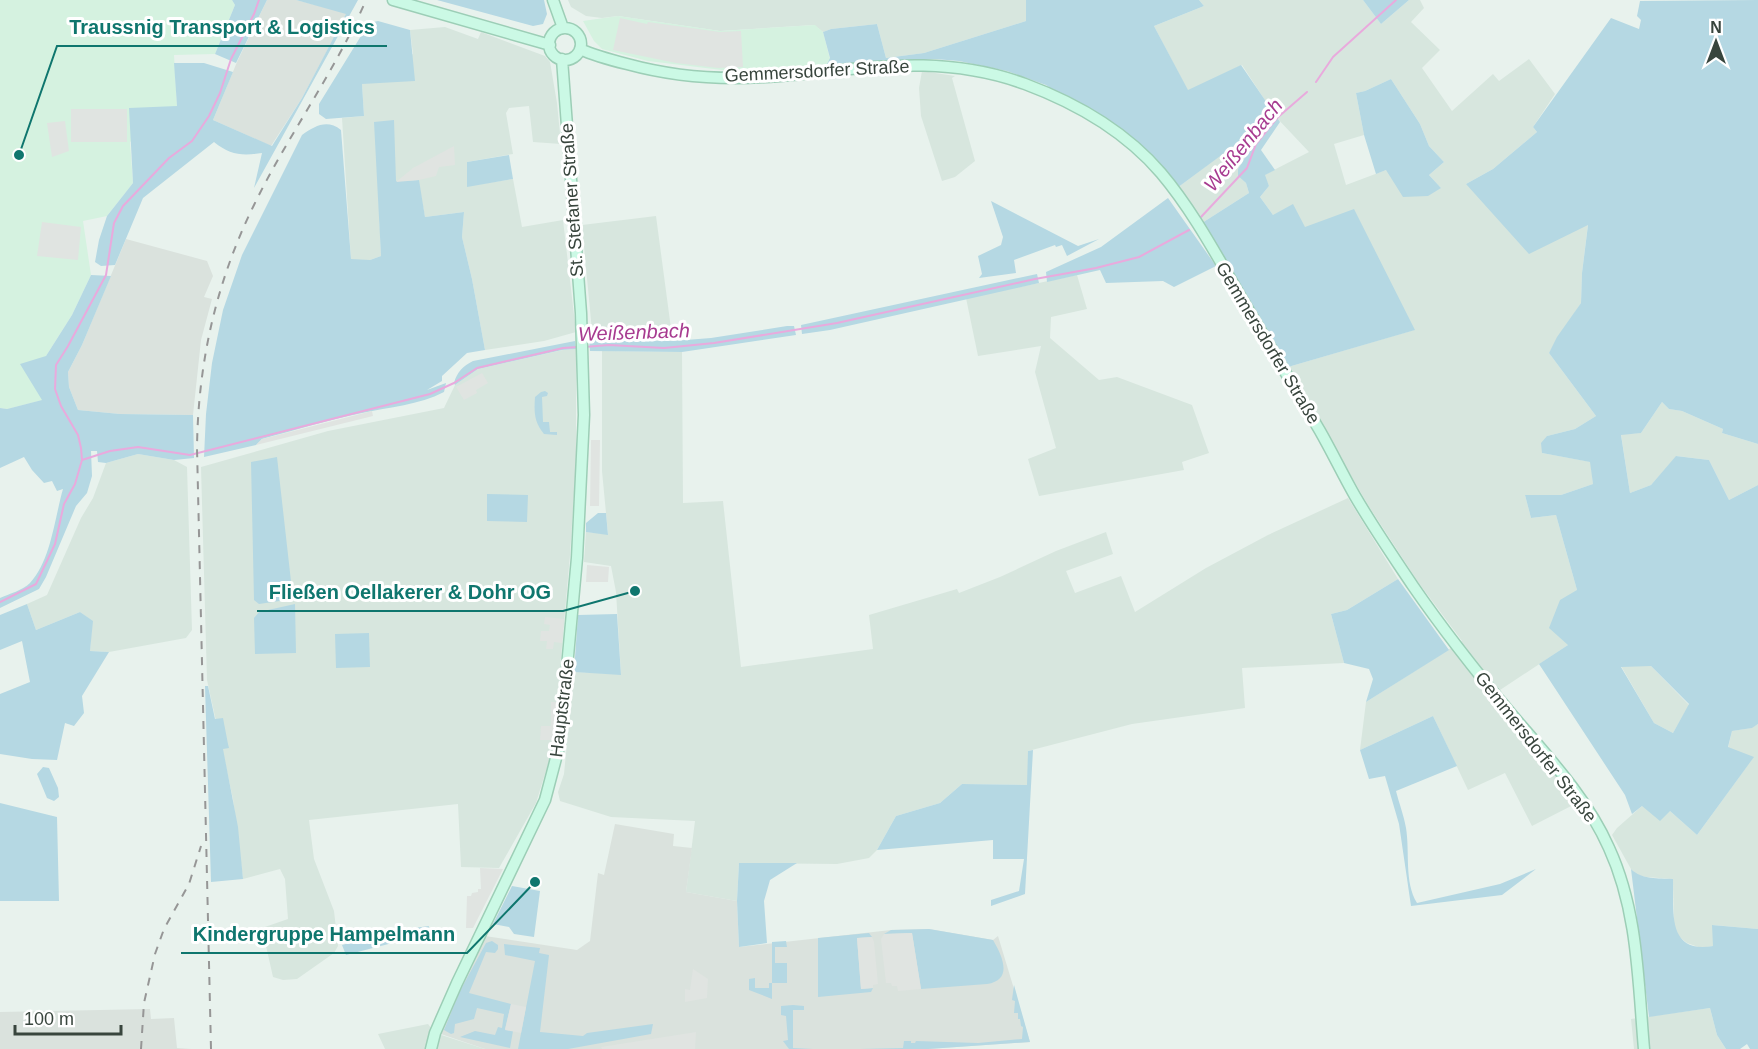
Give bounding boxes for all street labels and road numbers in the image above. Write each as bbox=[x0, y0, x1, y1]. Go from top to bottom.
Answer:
street label: Gemmersdorfer Straße bbox=[724, 56, 910, 86]
street label: St. Stefaner Straße bbox=[557, 122, 587, 278]
street label: Gemmersdorfer Straße bbox=[1212, 259, 1324, 427]
street label: Hauptstraße bbox=[546, 658, 578, 758]
street label: Gemmersdorfer Straße bbox=[1471, 668, 1601, 826]

